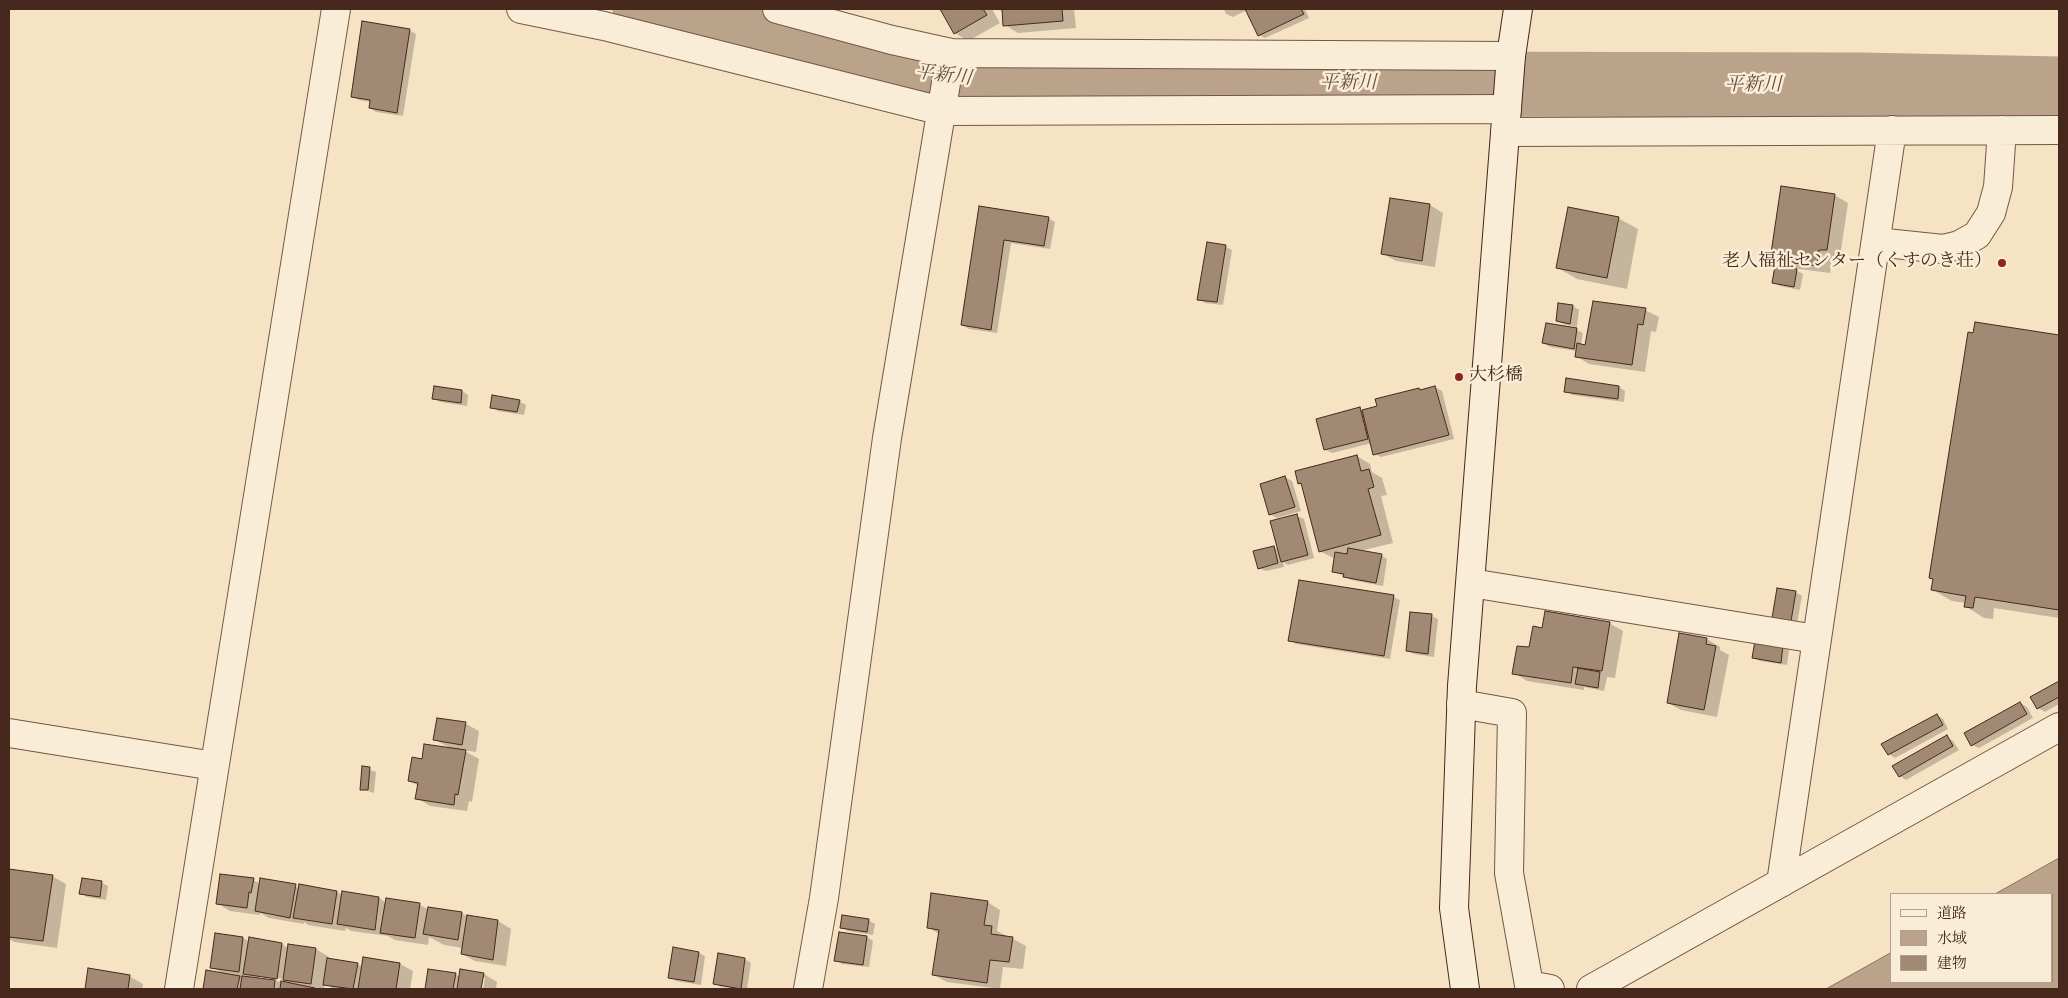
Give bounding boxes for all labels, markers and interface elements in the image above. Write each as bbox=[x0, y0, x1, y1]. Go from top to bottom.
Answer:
water label: 平新川 bbox=[913, 62, 973, 92]
water label: 平新川 bbox=[1320, 74, 1376, 96]
water label: 平新川 bbox=[1725, 76, 1781, 98]
place label: 老人福祉センター（くすのき荘） bbox=[1722, 252, 1992, 274]
marker: 老人福祉センター（くすのき荘） bbox=[1996, 257, 2008, 269]
place label: 大杉橋 bbox=[1469, 366, 1523, 388]
marker: 大杉橋 bbox=[1453, 371, 1465, 383]
legend bbox=[1890, 893, 2053, 983]
text: 道路 bbox=[1937, 904, 1967, 925]
text: 水域 bbox=[1937, 929, 1967, 950]
text: 建物 bbox=[1937, 954, 1967, 975]

